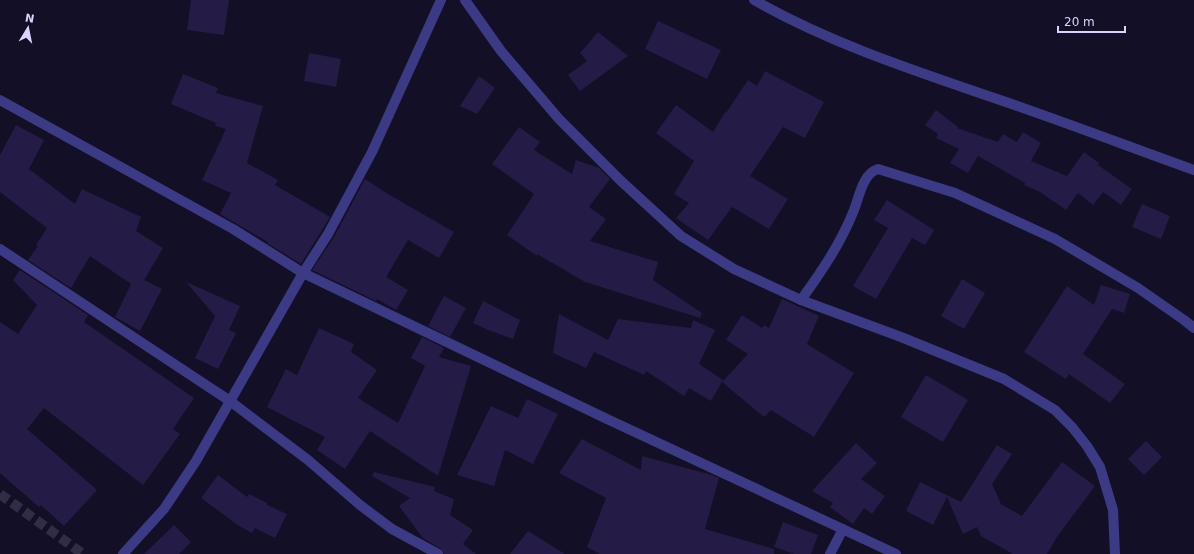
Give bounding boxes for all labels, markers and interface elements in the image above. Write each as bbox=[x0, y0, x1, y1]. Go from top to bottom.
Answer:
north arrow bbox=[8, 8, 48, 48]
scale bar bbox=[1058, 8, 1125, 34]
text: N bbox=[24, 11, 35, 26]
text: 20 m bbox=[1064, 15, 1095, 29]

